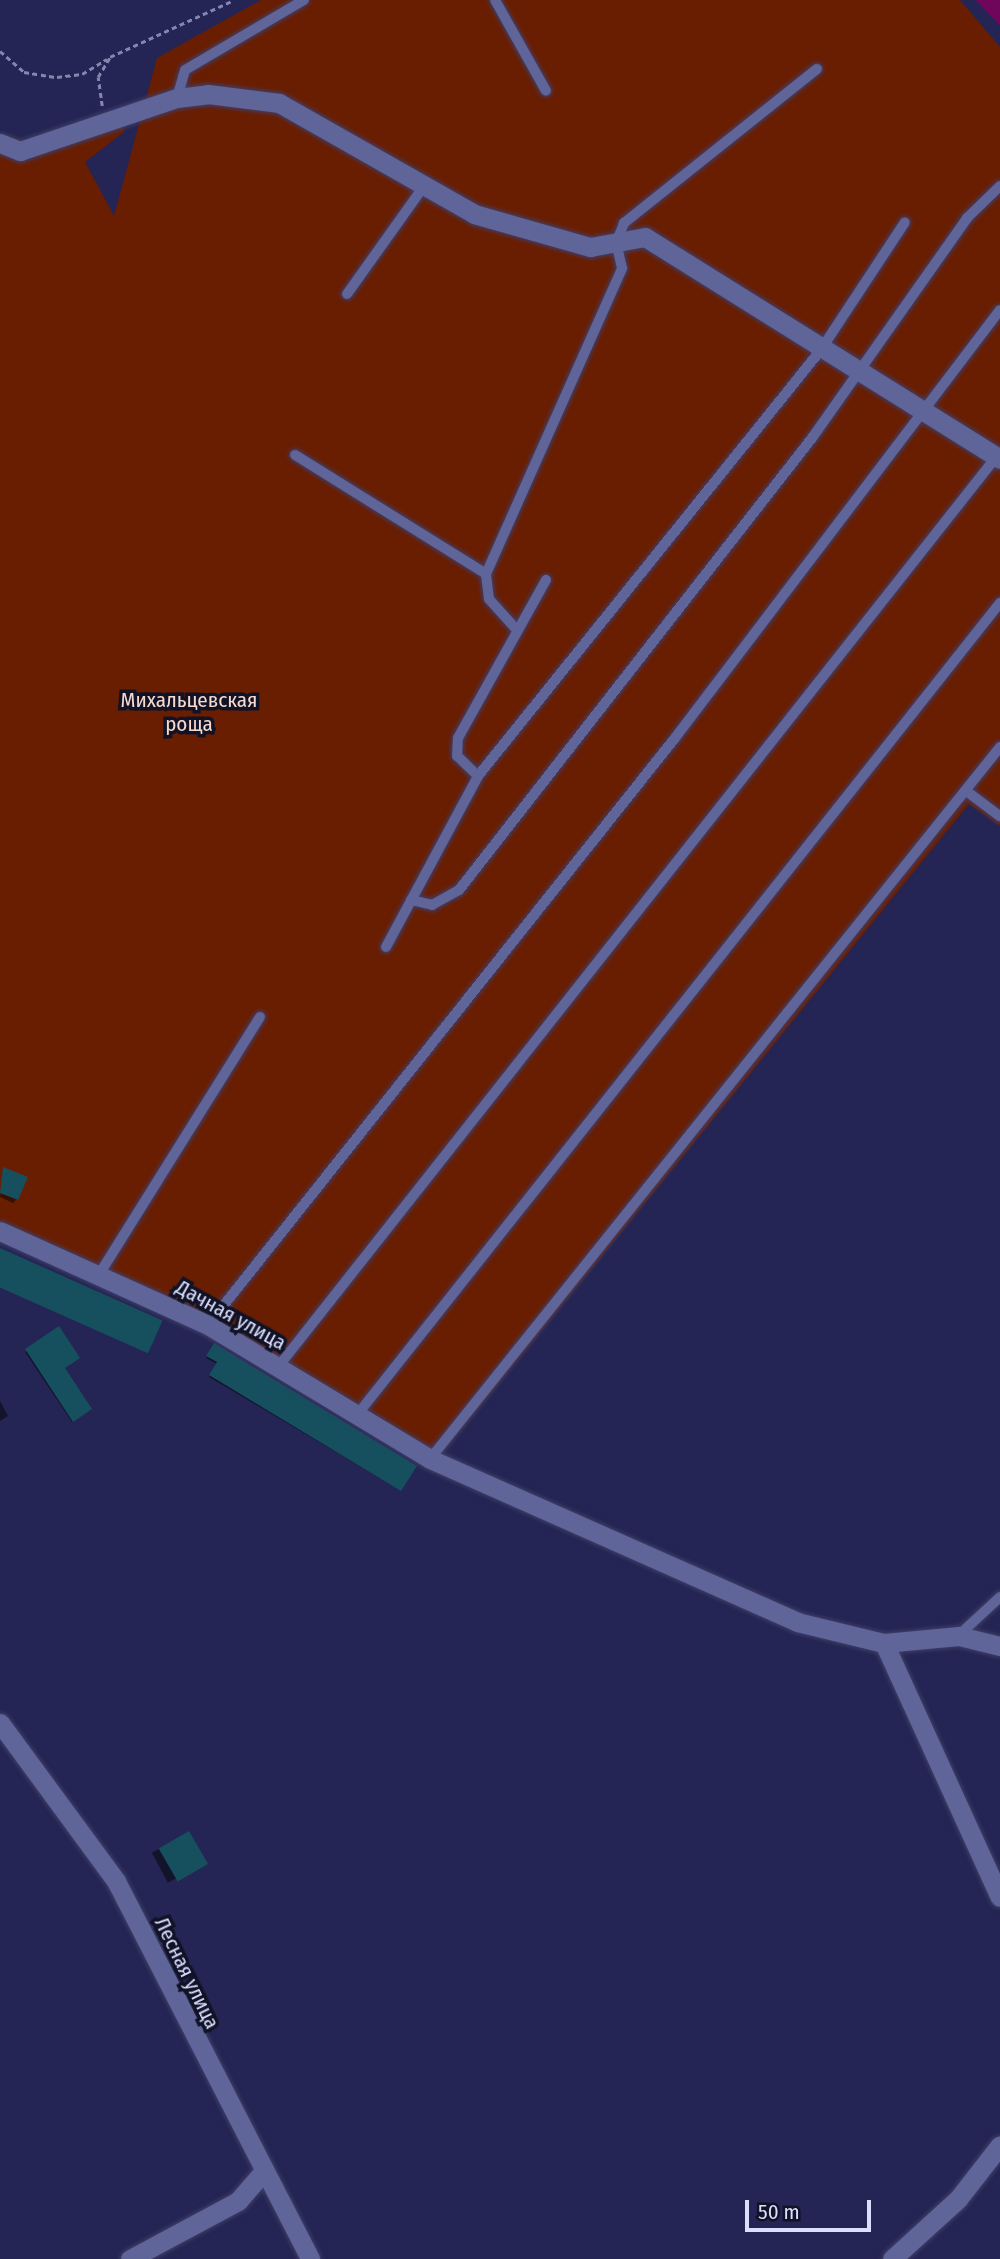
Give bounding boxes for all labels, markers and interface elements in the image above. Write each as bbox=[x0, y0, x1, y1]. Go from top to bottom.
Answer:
park label: Михальцевская роща bbox=[121, 687, 257, 737]
street label: Дачная улица bbox=[172, 1274, 290, 1356]
street label: Лесная улица bbox=[149, 1913, 225, 2033]
scale bar bbox=[748, 2186, 874, 2230]
text: 50 m bbox=[758, 2199, 800, 2225]

